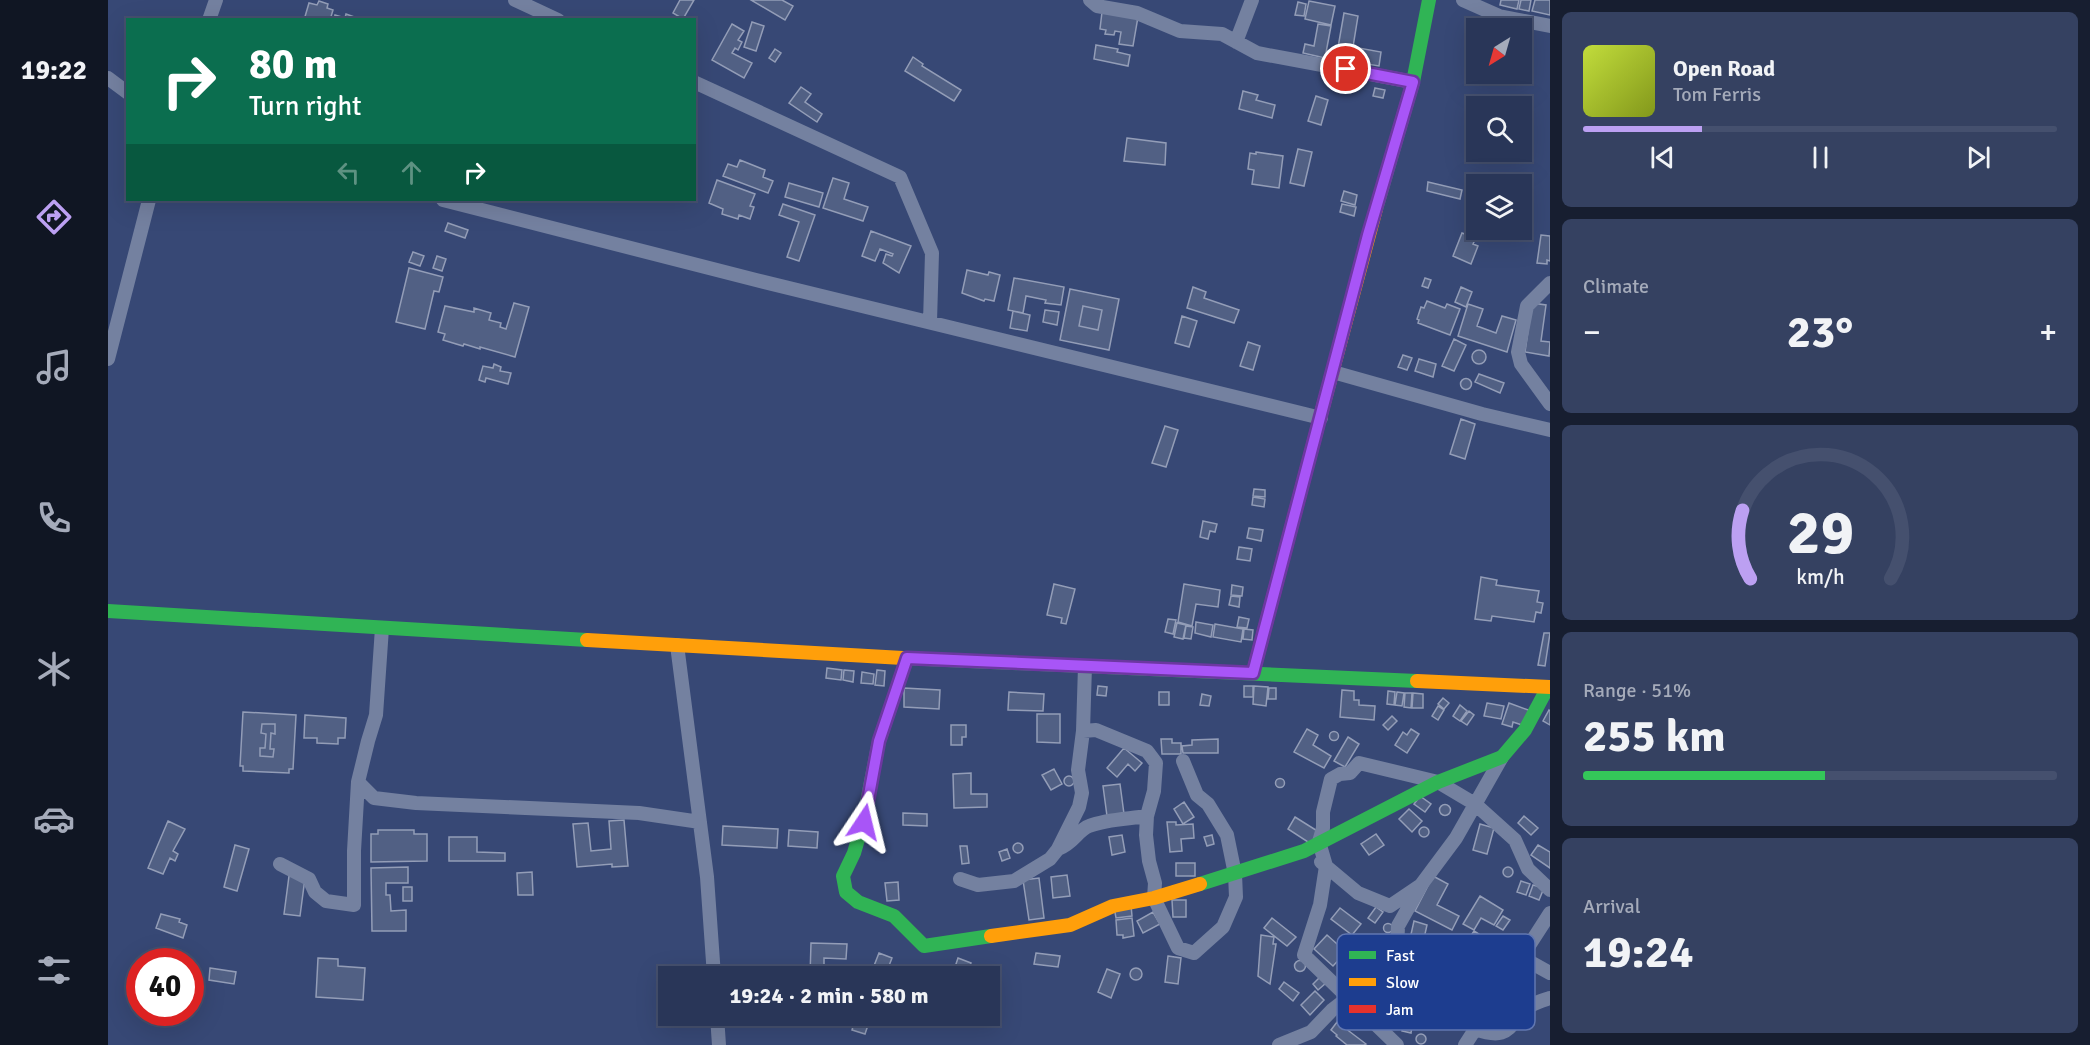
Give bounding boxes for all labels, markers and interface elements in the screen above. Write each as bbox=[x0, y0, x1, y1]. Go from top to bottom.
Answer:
north arrow bbox=[1466, 18, 1532, 84]
map controls bbox=[1466, 18, 1532, 240]
text: 80 m bbox=[249, 39, 338, 90]
icon: right bbox=[150, 42, 228, 120]
pin bbox=[1320, 43, 1371, 94]
icon: arrive bbox=[1329, 52, 1362, 85]
text: 19:22 bbox=[21, 54, 87, 87]
text: Open Road bbox=[1673, 55, 1775, 82]
text: Tom Ferris bbox=[1673, 82, 1761, 107]
text: Turn right bbox=[249, 90, 362, 123]
button: search bbox=[1466, 96, 1532, 162]
icon: previous bbox=[1646, 141, 1679, 174]
icon: pause bbox=[1804, 141, 1837, 174]
icon: next bbox=[1962, 141, 1995, 174]
icon: left bbox=[332, 156, 365, 189]
icon: ahead bbox=[395, 156, 428, 189]
icon: right bbox=[458, 156, 491, 189]
button: layers bbox=[1466, 174, 1532, 240]
icon: directions bbox=[33, 196, 75, 238]
text: Climate bbox=[1583, 274, 1649, 299]
text: 23° bbox=[1787, 305, 1853, 360]
text: − bbox=[1583, 312, 1601, 353]
text: + bbox=[2039, 312, 2057, 353]
icon: music bbox=[33, 346, 75, 388]
text: 29 bbox=[1786, 495, 1854, 572]
icon: phone bbox=[33, 497, 75, 539]
text: km/h bbox=[1796, 565, 1844, 591]
icon: climate bbox=[33, 648, 75, 690]
text: Range · 51% bbox=[1583, 678, 1691, 703]
text: 255 km bbox=[1583, 709, 1726, 764]
position arrow bbox=[832, 790, 896, 854]
icon: car bbox=[33, 798, 75, 840]
text: Arrival bbox=[1583, 894, 1641, 919]
text: 19:24 bbox=[1583, 925, 1693, 980]
legend bbox=[1337, 934, 1535, 1030]
text: Fast bbox=[1386, 946, 1415, 966]
speed limit sign: 40 bbox=[126, 948, 204, 1026]
icon: filters bbox=[33, 949, 75, 991]
text: Slow bbox=[1386, 973, 1420, 993]
text: 19:24 · 2 min · 580 m bbox=[729, 982, 929, 1009]
text: Jam bbox=[1386, 1000, 1414, 1020]

